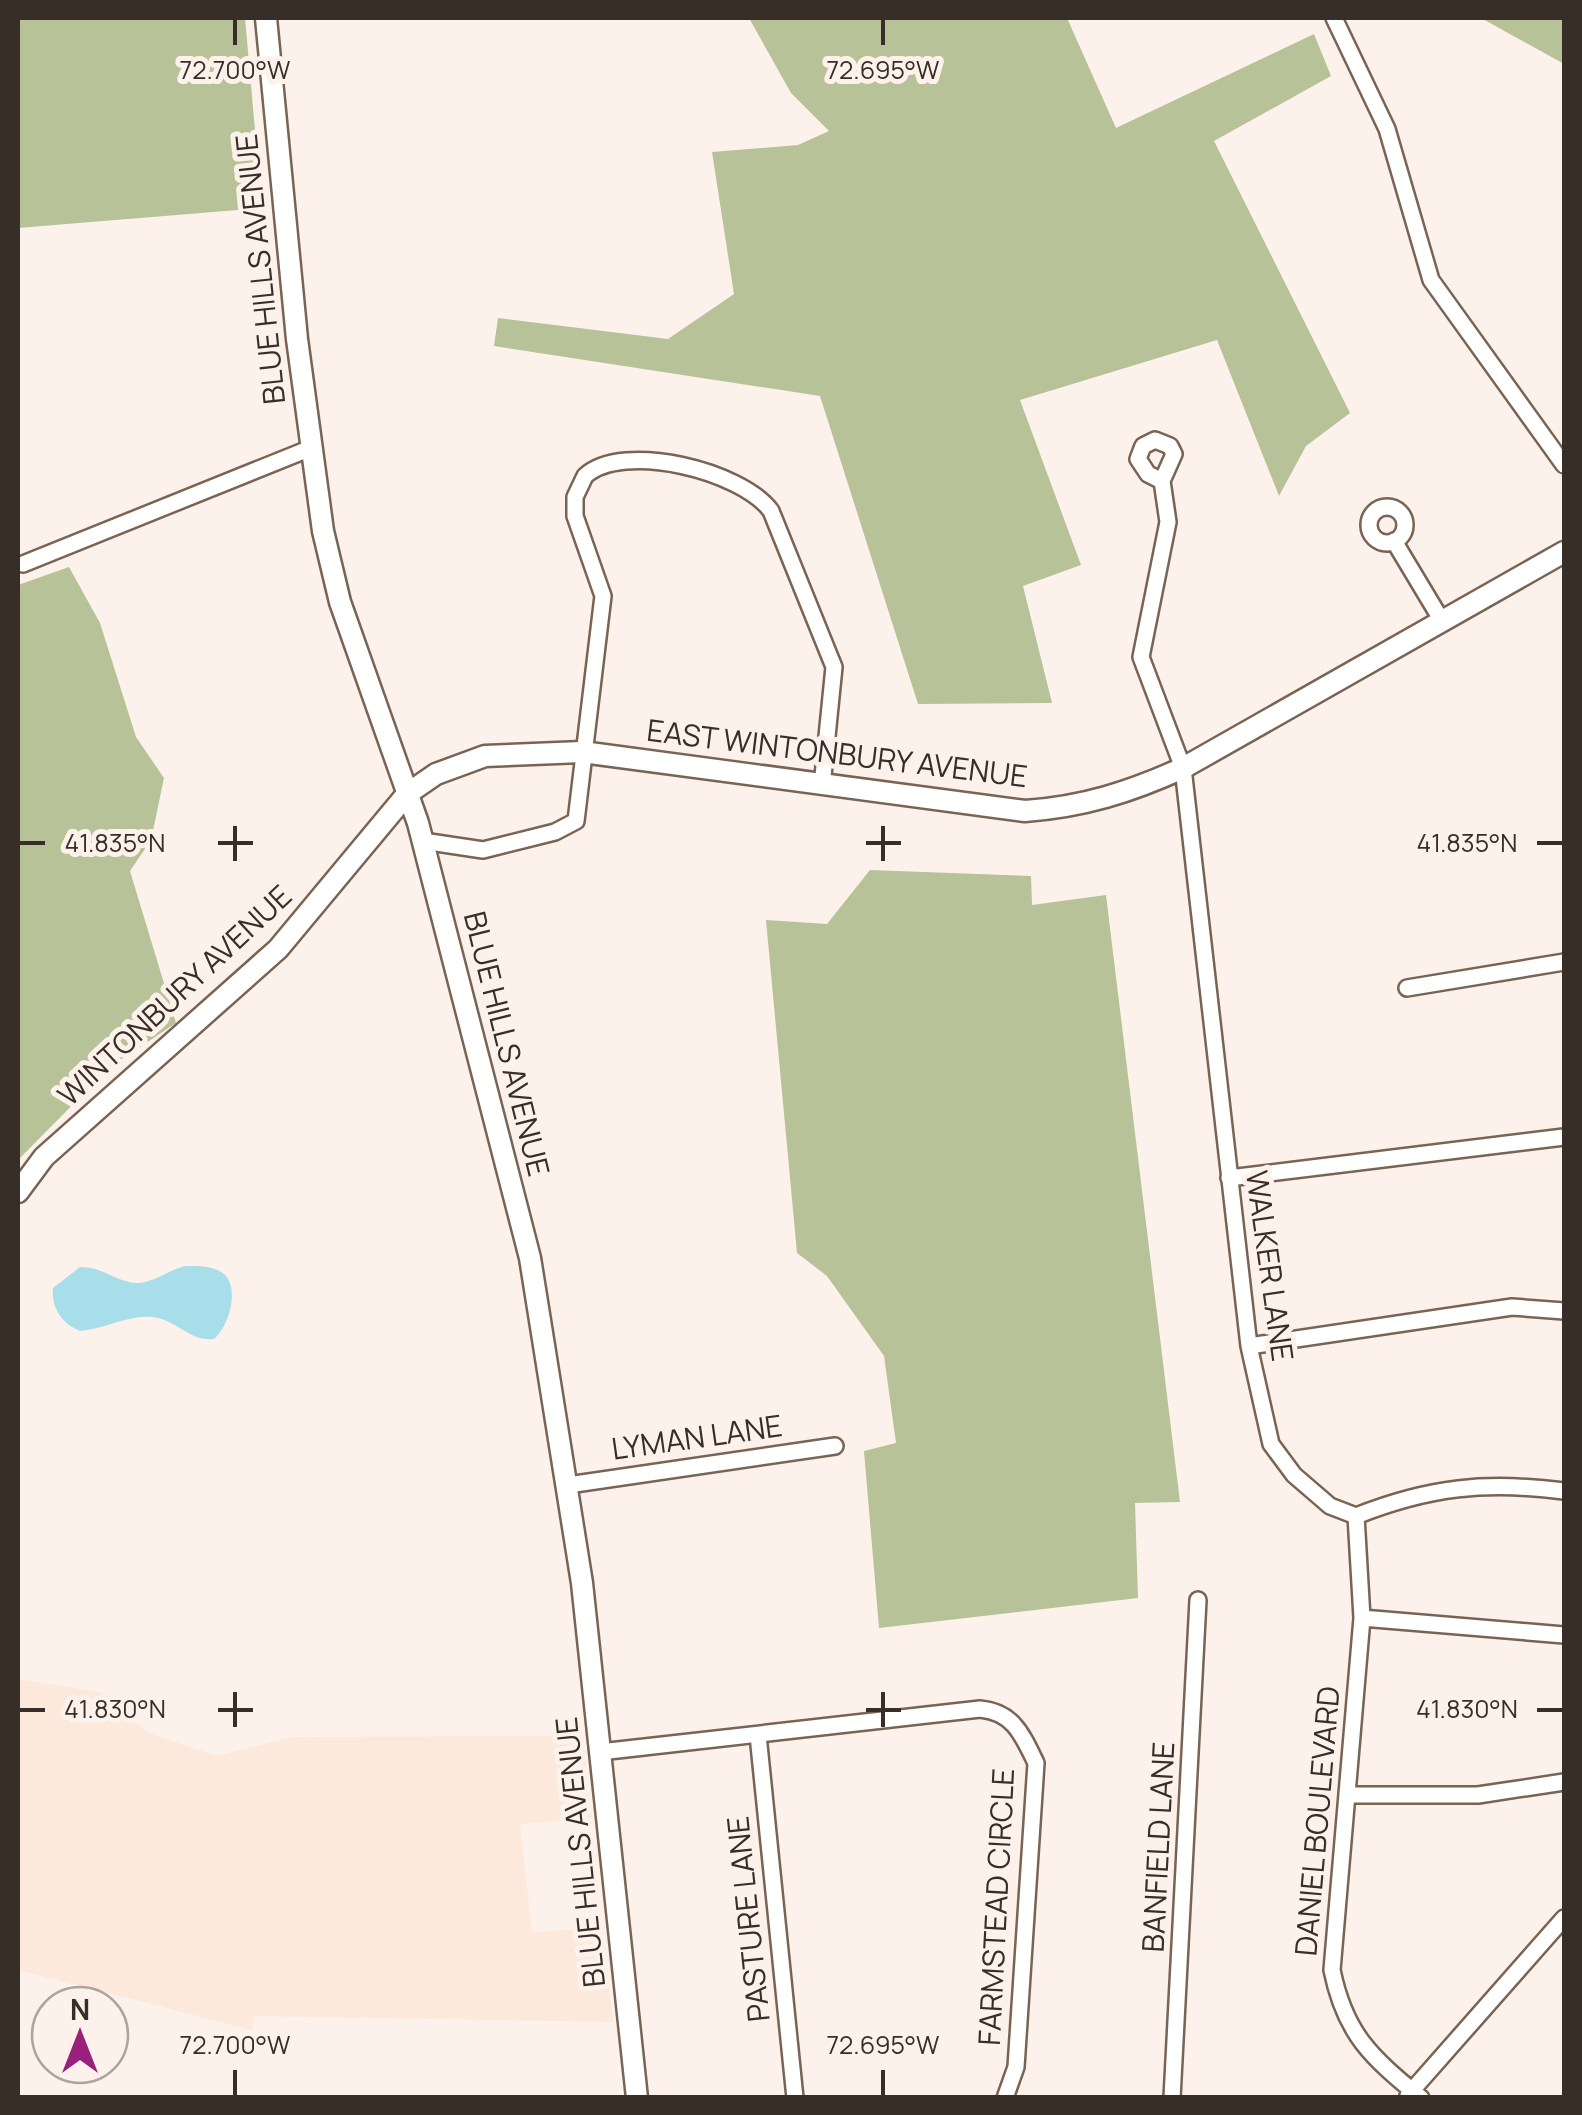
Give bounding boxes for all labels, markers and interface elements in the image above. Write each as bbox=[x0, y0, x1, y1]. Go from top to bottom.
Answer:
text: 72.700°W bbox=[180, 52, 290, 87]
text: 72.695°W bbox=[827, 52, 940, 87]
street label: BLUE HILLS AVENUE bbox=[225, 132, 294, 406]
street label: EAST WINTONBURY AVENUE bbox=[645, 709, 1030, 796]
text: 41.835°N bbox=[65, 825, 165, 860]
text: 41.835°N bbox=[1417, 825, 1517, 860]
street label: WINTONBURY AVENUE bbox=[48, 876, 300, 1114]
street label: BLUE HILLS AVENUE bbox=[455, 907, 560, 1180]
street label: WALKER LANE bbox=[1237, 1168, 1304, 1364]
street label: LYMAN LANE bbox=[609, 1404, 785, 1469]
street label: DANIEL BOULEVARD bbox=[1284, 1684, 1349, 1957]
text: 41.830°N bbox=[64, 1691, 166, 1726]
text: 41.830°N bbox=[1416, 1691, 1518, 1726]
street label: BLUE HILLS AVENUE bbox=[545, 1715, 614, 1989]
street label: BANFIELD LANE bbox=[1132, 1741, 1183, 1953]
street label: FARMSTEAD CIRCLE bbox=[968, 1767, 1023, 2047]
street label: PASTURE LANE bbox=[716, 1814, 779, 2024]
north arrow bbox=[30, 1985, 130, 2085]
text: N bbox=[70, 1990, 90, 2028]
text: 72.700°W bbox=[180, 2027, 290, 2062]
text: 72.695°W bbox=[827, 2027, 940, 2062]

